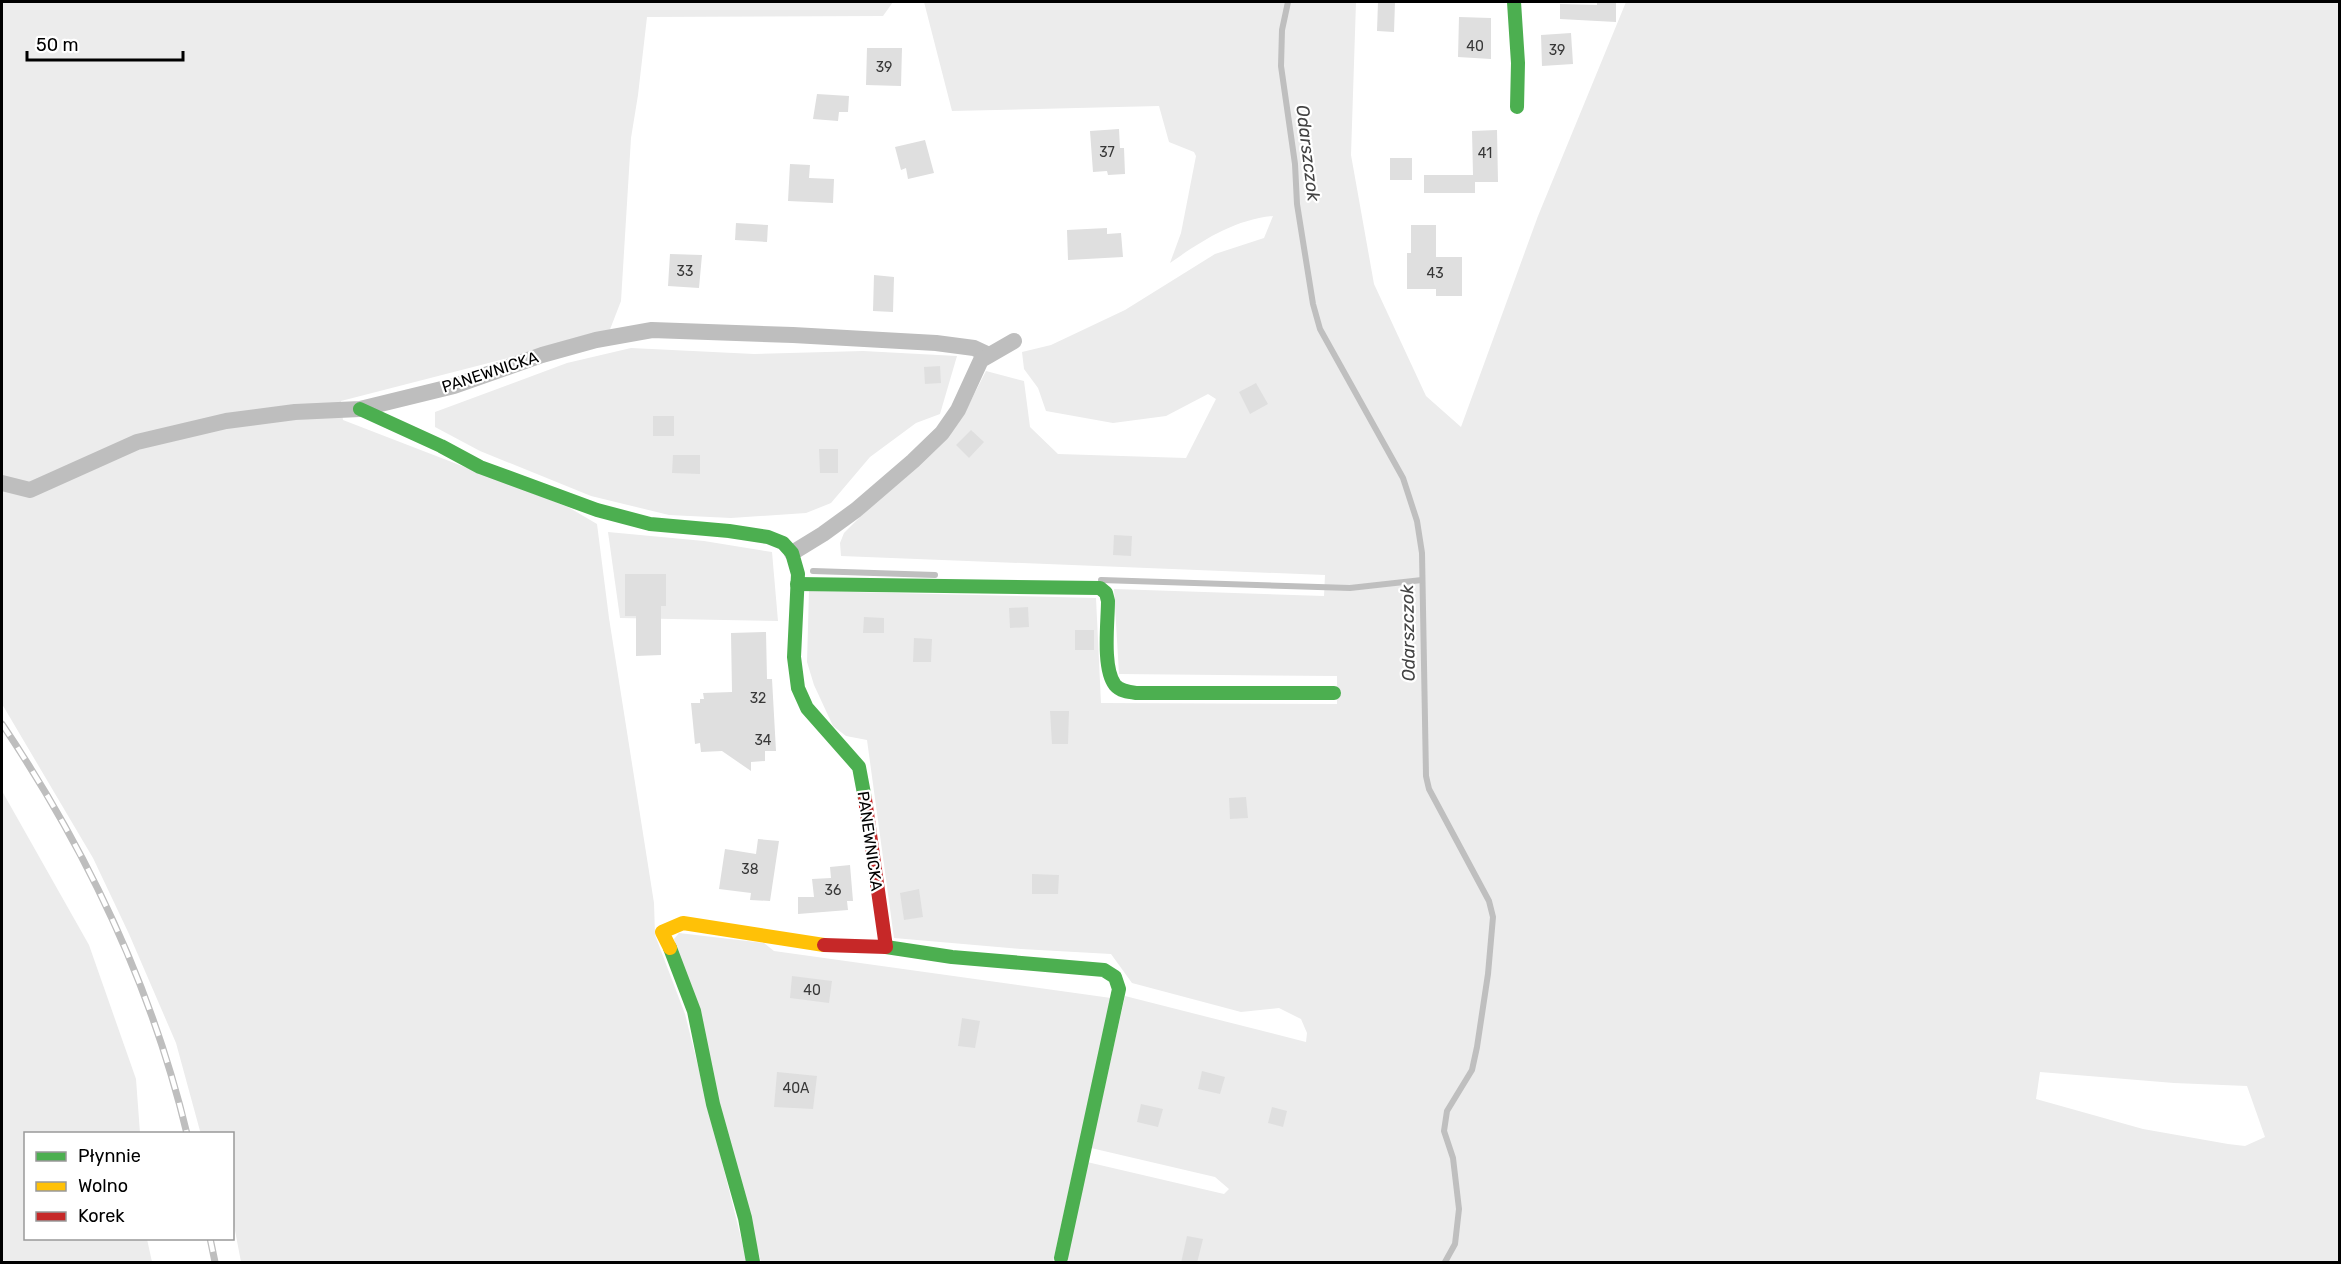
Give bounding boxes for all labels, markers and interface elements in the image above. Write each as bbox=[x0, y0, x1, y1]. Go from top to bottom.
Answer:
scale bar bbox=[27, 24, 183, 62]
text: 50 m bbox=[36, 34, 79, 56]
house number: 40 bbox=[1466, 38, 1484, 55]
house number: 39 bbox=[1549, 42, 1565, 59]
house number: 39 bbox=[876, 59, 892, 76]
water label: Odarszczok bbox=[1291, 104, 1325, 203]
house number: 37 bbox=[1099, 144, 1115, 161]
house number: 41 bbox=[1478, 145, 1492, 162]
house number: 33 bbox=[677, 263, 693, 280]
house number: 43 bbox=[1426, 265, 1444, 282]
street label: PANEWNICKA bbox=[439, 347, 541, 397]
water label: Odarszczok bbox=[1396, 584, 1420, 682]
house number: 32 bbox=[750, 690, 766, 707]
house number: 34 bbox=[754, 732, 772, 749]
street label: PANEWNICKA bbox=[854, 790, 886, 892]
house number: 38 bbox=[741, 861, 759, 878]
house number: 36 bbox=[825, 882, 841, 899]
house number: 40 bbox=[803, 982, 821, 999]
house number: 40A bbox=[783, 1080, 810, 1097]
legend bbox=[24, 1132, 234, 1240]
text: Płynnie bbox=[78, 1145, 141, 1167]
text: Wolno bbox=[78, 1175, 128, 1197]
text: Korek bbox=[78, 1205, 125, 1227]

